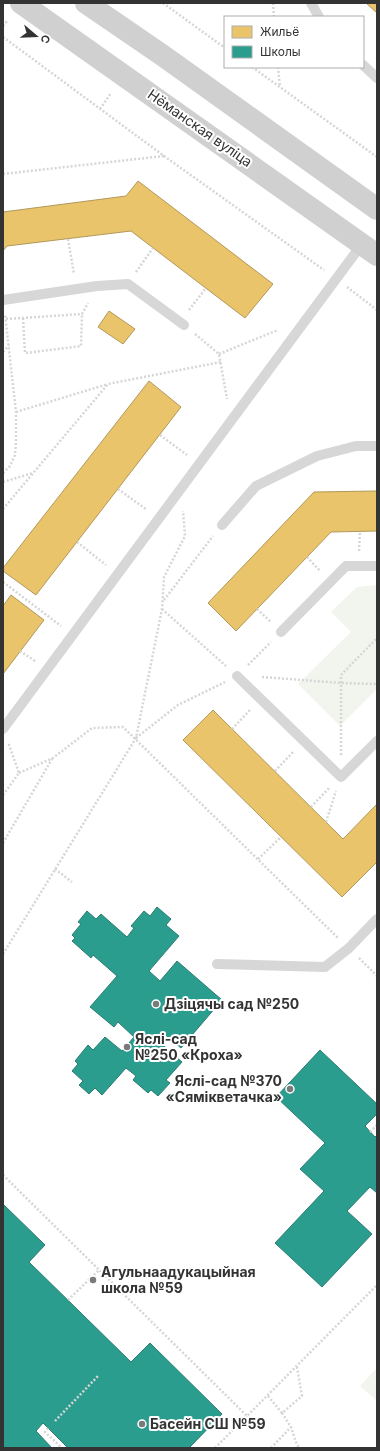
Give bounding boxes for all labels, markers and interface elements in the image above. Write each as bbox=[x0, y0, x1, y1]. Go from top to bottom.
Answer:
north arrow bbox=[16, 16, 56, 56]
legend bbox=[224, 16, 364, 68]
text: Жильё bbox=[260, 24, 299, 39]
text: С bbox=[38, 33, 53, 45]
text: Школы bbox=[260, 44, 301, 59]
street label: Нёманская вуліца bbox=[145, 85, 256, 170]
place label: Дзіцячы сад №250 bbox=[164, 995, 299, 1012]
marker: Дзіцячы сад №250 bbox=[151, 999, 161, 1009]
place label: Яслі-сад №250 «Кроха» bbox=[135, 1030, 243, 1063]
marker: Яслі-сад №250 «Кроха» bbox=[122, 1042, 132, 1052]
place label: Яслі-сад №370 «Сямікветачка» bbox=[166, 1072, 282, 1105]
marker: Яслі-сад №370 «Сямікветачка» bbox=[285, 1084, 295, 1094]
place label: Агульнаадукацыйная школа №59 bbox=[101, 1263, 256, 1296]
marker: Агульнаадукацыйная школа №59 bbox=[88, 1275, 98, 1285]
place label: Басейн СШ №59 bbox=[150, 1415, 266, 1432]
marker: Басейн СШ №59 bbox=[137, 1419, 147, 1429]

